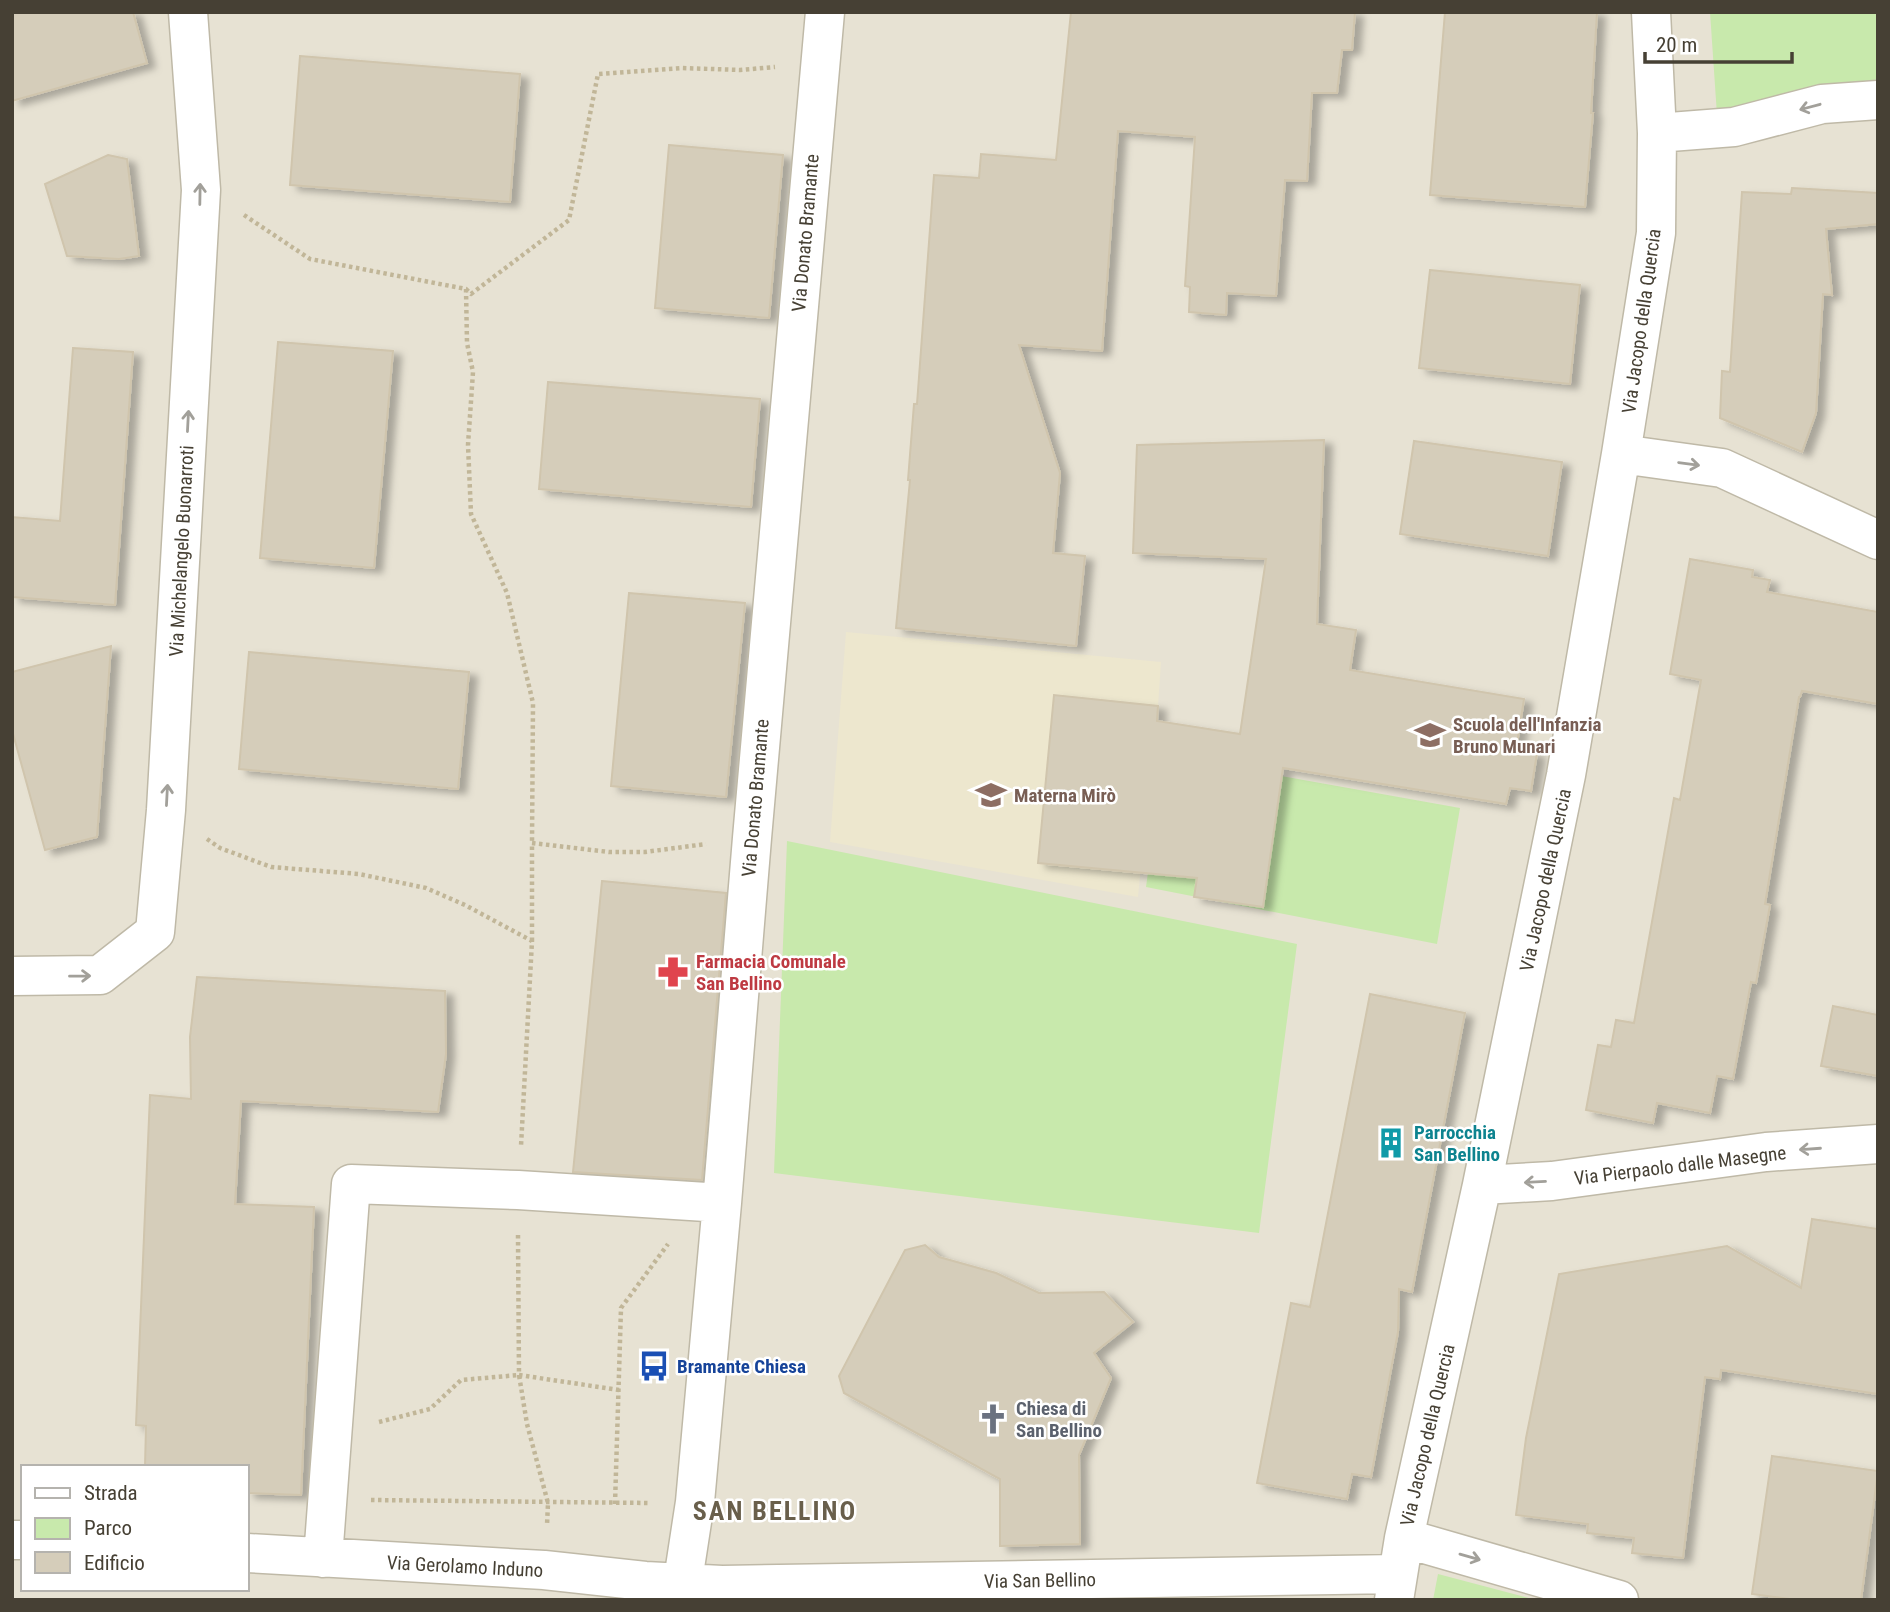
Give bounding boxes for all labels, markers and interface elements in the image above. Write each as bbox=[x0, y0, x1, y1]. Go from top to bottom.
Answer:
scale bar bbox=[1645, 21, 1792, 65]
text: 20 m bbox=[1656, 33, 1697, 57]
one-way arrow bbox=[1799, 101, 1822, 114]
street label: Via Donato Bramante bbox=[787, 153, 824, 313]
one-way arrow bbox=[193, 182, 207, 205]
street label: Via Jacopo della Quercia bbox=[1617, 227, 1666, 415]
one-way arrow bbox=[182, 410, 195, 433]
street label: Via Michelangelo Buonarroti bbox=[164, 445, 199, 657]
one-way arrow bbox=[1677, 457, 1700, 470]
place label: Scuola dell'Infanzia Bruno Munari bbox=[1453, 713, 1601, 758]
street label: Via Donato Bramante bbox=[737, 718, 774, 878]
school or university icon: Scuola dell'Infanzia Bruno Munari bbox=[1413, 718, 1447, 752]
school or university icon: Materna Mirò bbox=[974, 778, 1008, 812]
one-way arrow bbox=[161, 784, 174, 807]
place label: Materna Mirò bbox=[1014, 784, 1116, 807]
street label: Via Jacopo della Quercia bbox=[1515, 787, 1576, 974]
place label: Farmacia Comunale San Bellino bbox=[696, 950, 846, 995]
pharmacy icon: Farmacia Comunale San Bellino bbox=[656, 955, 690, 989]
one-way arrow bbox=[69, 969, 92, 983]
place label: Parrocchia San Bellino bbox=[1414, 1121, 1500, 1166]
building icon: Parrocchia San Bellino bbox=[1374, 1126, 1408, 1160]
street label: Via Pierpaolo dalle Masegne bbox=[1573, 1141, 1787, 1190]
one-way arrow bbox=[1799, 1143, 1821, 1156]
one-way arrow bbox=[1524, 1176, 1547, 1189]
street label: Via Jacopo della Quercia bbox=[1395, 1342, 1460, 1528]
bus stop icon: Bramante Chiesa bbox=[637, 1349, 671, 1383]
place label: Bramante Chiesa bbox=[677, 1355, 806, 1378]
place label: Chiesa di San Bellino bbox=[1016, 1397, 1102, 1442]
church icon: Chiesa di San Bellino bbox=[976, 1402, 1010, 1436]
legend bbox=[21, 1465, 248, 1591]
text: Strada bbox=[84, 1481, 138, 1505]
district label: SAN BELLINO bbox=[693, 1496, 857, 1526]
text: Parco bbox=[84, 1516, 132, 1540]
text: Edificio bbox=[84, 1551, 145, 1575]
street label: Via Gerolamo Induno bbox=[386, 1551, 544, 1582]
one-way arrow bbox=[1458, 1551, 1480, 1564]
street label: Via San Bellino bbox=[984, 1568, 1096, 1593]

